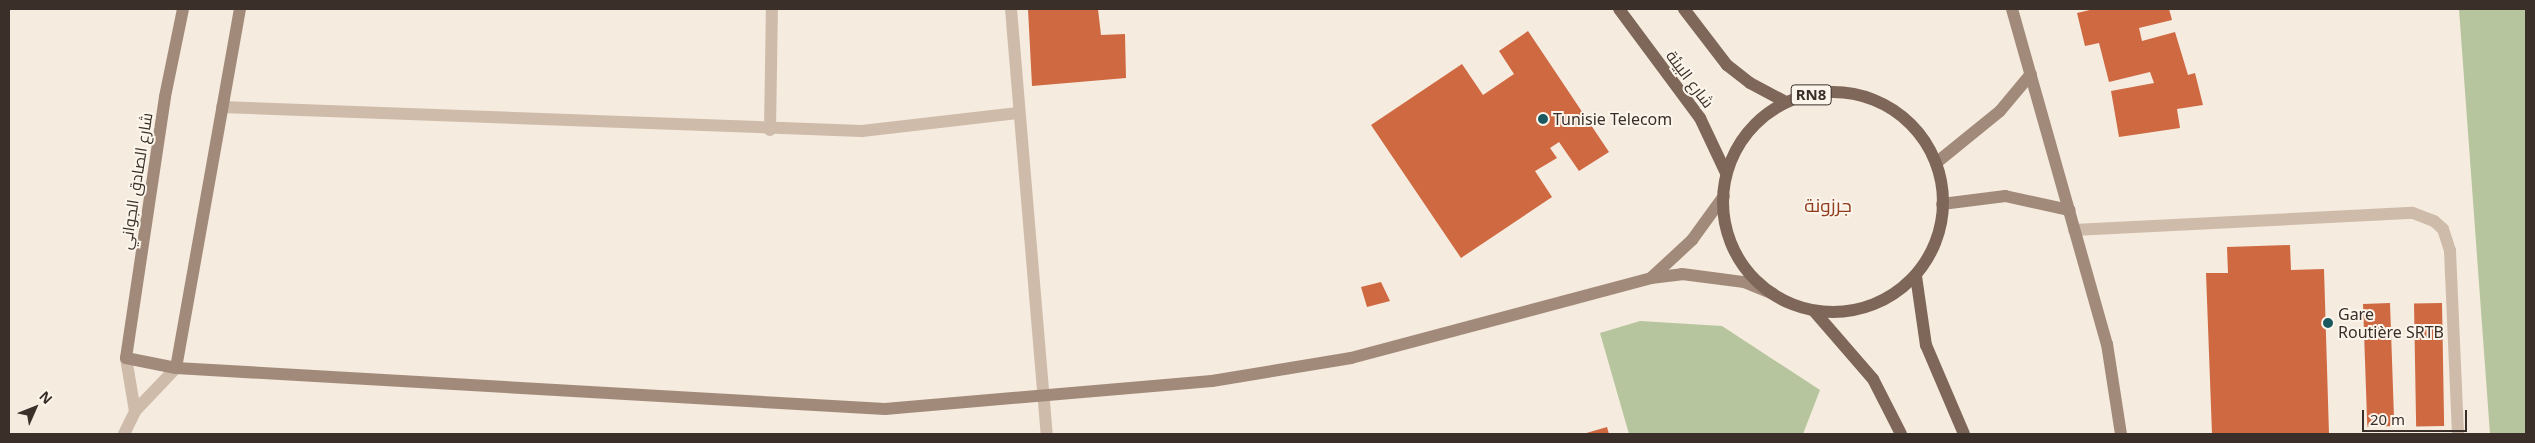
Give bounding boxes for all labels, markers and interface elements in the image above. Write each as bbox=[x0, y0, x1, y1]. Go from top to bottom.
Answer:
street label: شارع البيئة bbox=[1662, 46, 1718, 112]
road number: RN8 bbox=[1790, 82, 1832, 108]
place label: Tunisie Telecom bbox=[1553, 109, 1672, 129]
street label: شارع الصادق الجواني bbox=[116, 111, 156, 251]
marker: Tunisie Telecom bbox=[1537, 113, 1549, 125]
district label: جرزونة bbox=[1804, 195, 1852, 217]
place label: Gare Routière SRTB bbox=[2338, 304, 2444, 342]
marker: Gare Routière SRTB bbox=[2322, 317, 2334, 329]
north arrow bbox=[10, 383, 60, 433]
text: N bbox=[35, 387, 57, 408]
scale bar bbox=[2365, 400, 2470, 432]
text: 20 m bbox=[2370, 409, 2405, 429]

